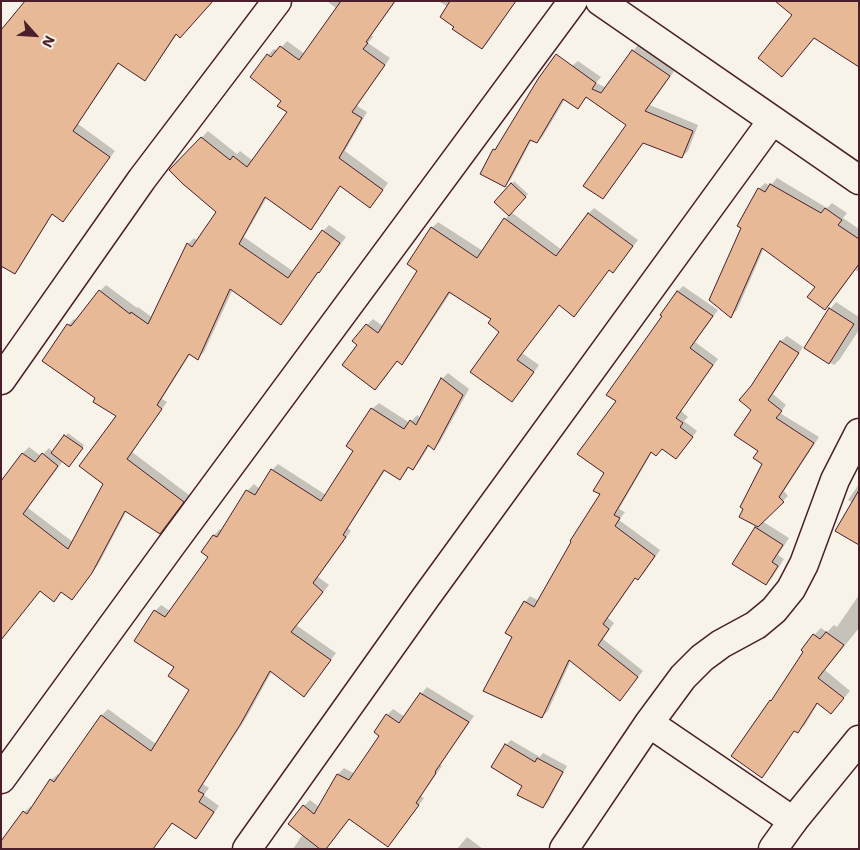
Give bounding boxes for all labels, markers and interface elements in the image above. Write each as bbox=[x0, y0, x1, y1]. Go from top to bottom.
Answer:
north arrow bbox=[10, 10, 60, 60]
text: N bbox=[38, 33, 59, 51]

